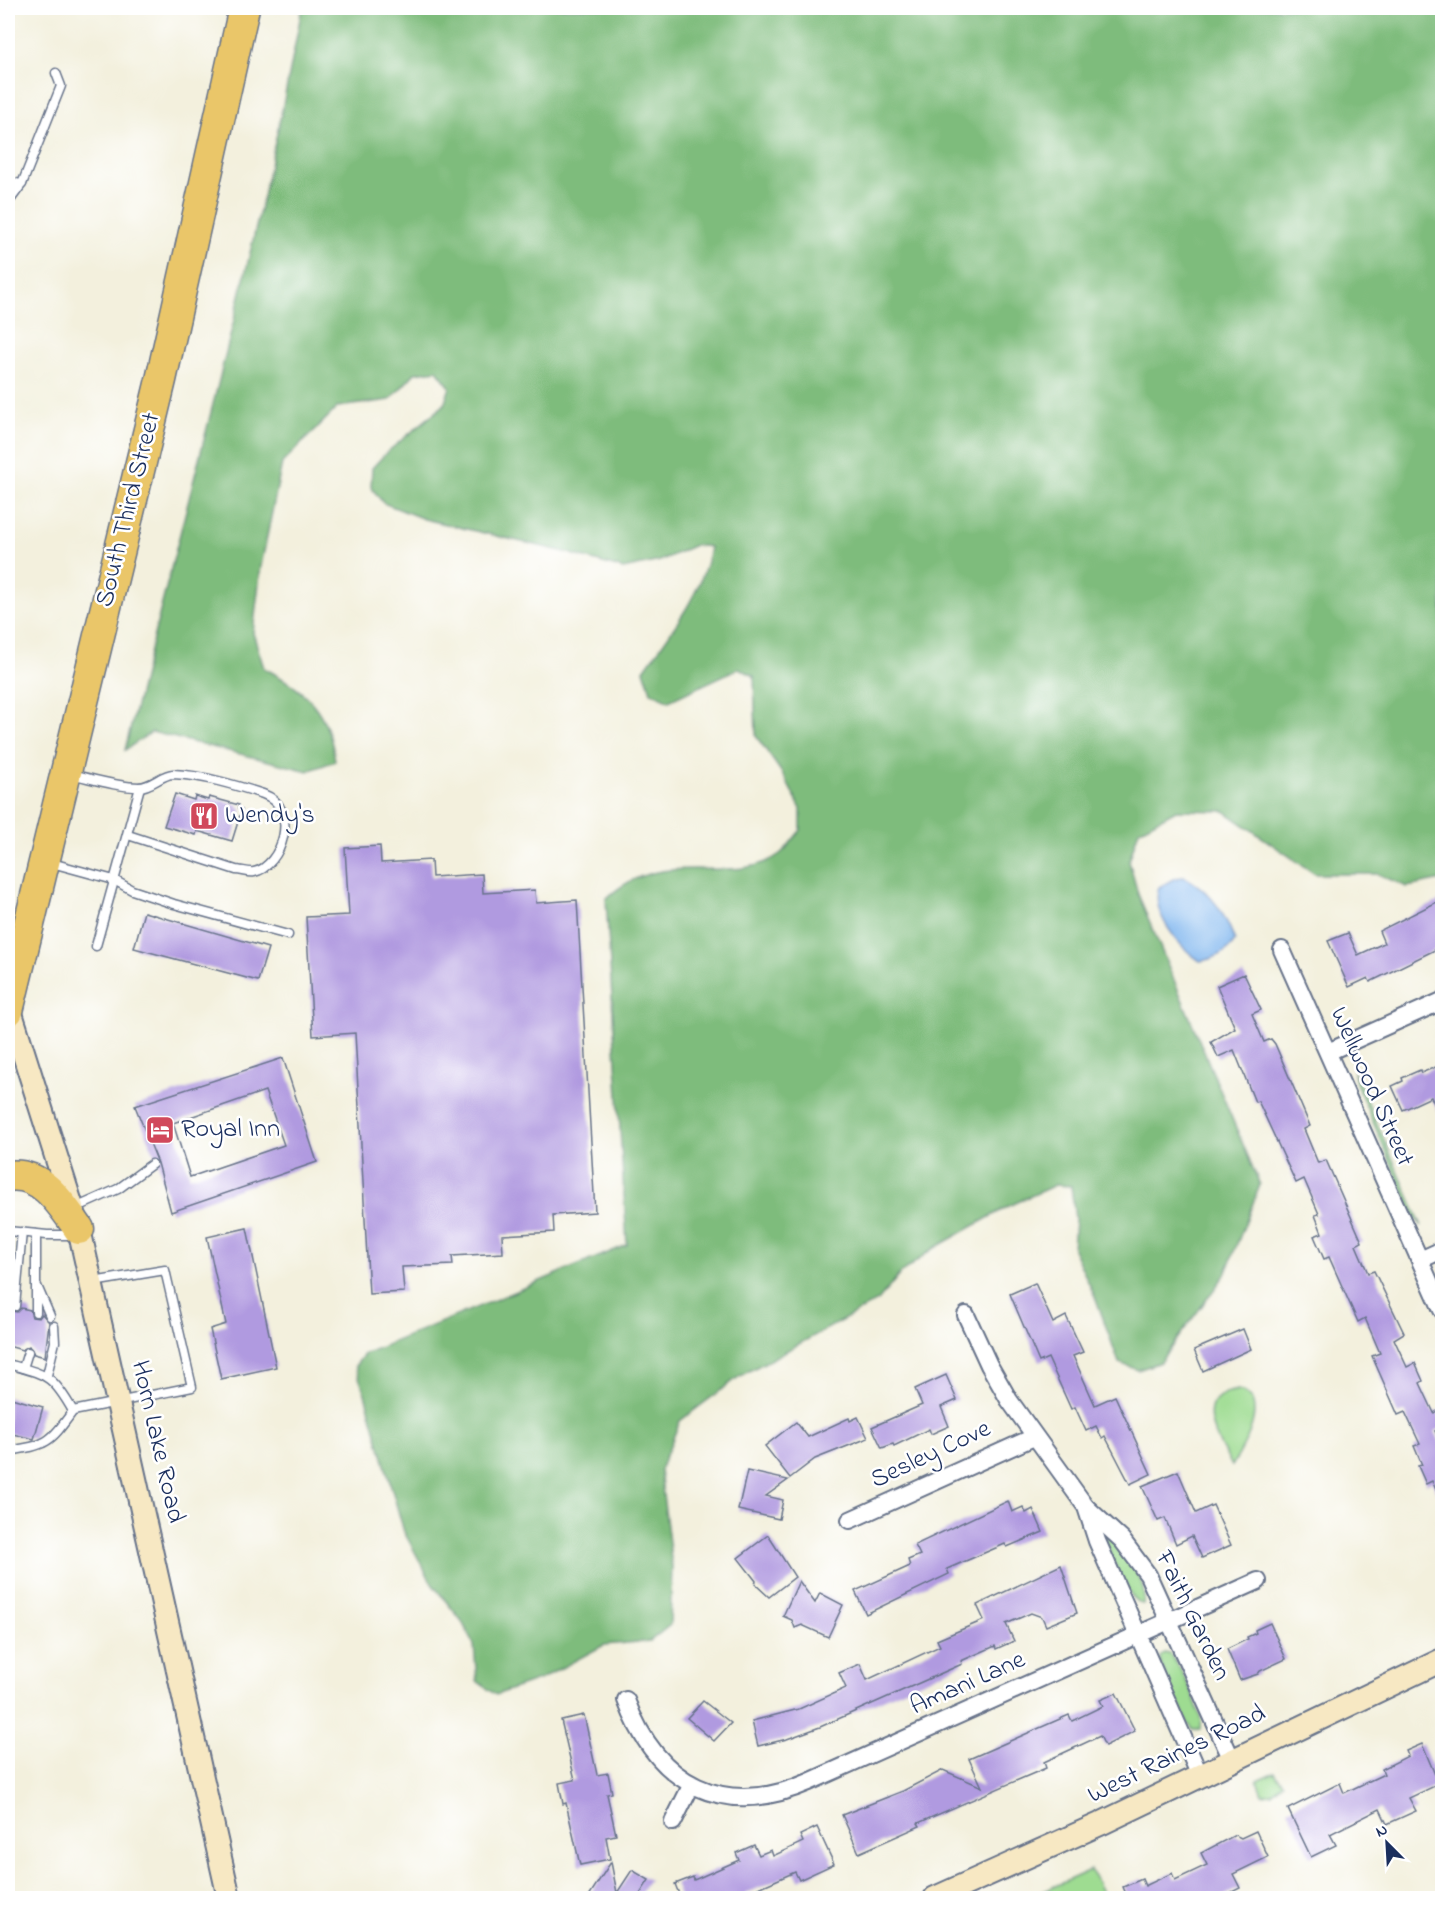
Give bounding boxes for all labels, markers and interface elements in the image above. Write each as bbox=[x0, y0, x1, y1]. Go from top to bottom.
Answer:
street label: South Third Street bbox=[86, 409, 172, 611]
place label: Wendy's bbox=[225, 797, 315, 835]
restaurant icon: Wendy's bbox=[188, 800, 220, 832]
street label: Wellwood Street bbox=[1319, 1001, 1423, 1173]
place label: Royal Inn bbox=[181, 1111, 280, 1149]
hotel icon: Royal Inn bbox=[144, 1114, 176, 1146]
street label: Horn Lake Road bbox=[120, 1357, 194, 1527]
street label: Sesley Cove bbox=[865, 1410, 998, 1499]
street label: Faith Garden bbox=[1144, 1544, 1240, 1688]
street label: Amani Lane bbox=[904, 1642, 1032, 1726]
street label: West Raines Road bbox=[1081, 1695, 1273, 1815]
north arrow bbox=[1357, 1813, 1417, 1873]
text: N bbox=[1372, 1818, 1392, 1844]

